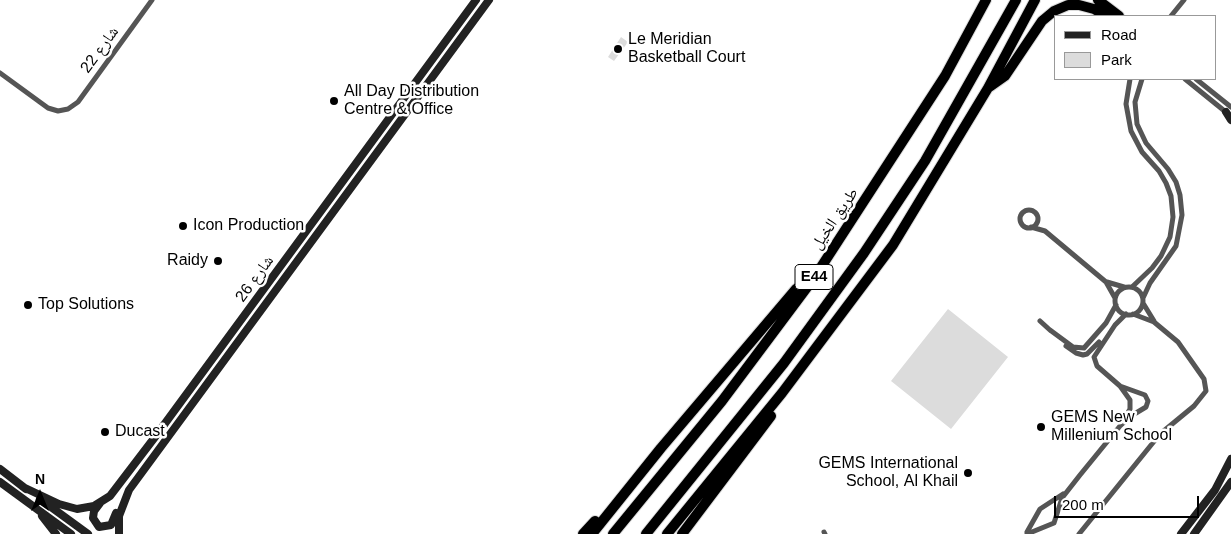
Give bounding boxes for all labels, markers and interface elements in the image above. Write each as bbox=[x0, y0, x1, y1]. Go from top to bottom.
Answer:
legend bbox=[1054, 15, 1216, 80]
street label: شارع 22 bbox=[77, 23, 123, 77]
text: Road bbox=[1101, 26, 1137, 43]
place label: Le Meridian Basketball Court bbox=[628, 30, 745, 68]
marker: Le Meridian Basketball Court bbox=[612, 43, 624, 55]
text: Park bbox=[1101, 51, 1132, 68]
place label: All Day Distribution Centre & Office bbox=[344, 82, 479, 120]
marker: All Day Distribution Centre & Office bbox=[328, 95, 340, 107]
street label: طريق الخيل bbox=[807, 184, 863, 254]
place label: Icon Production bbox=[193, 216, 304, 236]
marker: Icon Production bbox=[177, 220, 189, 232]
place label: Raidy bbox=[167, 251, 208, 271]
street label: شارع 26 bbox=[232, 252, 278, 306]
marker: Raidy bbox=[212, 255, 224, 267]
road number: E44 bbox=[795, 264, 833, 290]
place label: Top Solutions bbox=[38, 295, 134, 315]
marker: Top Solutions bbox=[22, 299, 34, 311]
place label: GEMS New Millenium School bbox=[1051, 408, 1172, 446]
marker: GEMS New Millenium School bbox=[1035, 421, 1047, 433]
place label: Ducast bbox=[115, 422, 165, 442]
marker: Ducast bbox=[99, 426, 111, 438]
place label: GEMS International School, Al Khail bbox=[818, 454, 958, 492]
marker: GEMS International School, Al Khail bbox=[962, 467, 974, 479]
north arrow bbox=[15, 469, 65, 519]
text: N bbox=[35, 471, 45, 487]
scale bar bbox=[1056, 486, 1201, 518]
text: 200 m bbox=[1062, 496, 1104, 513]

